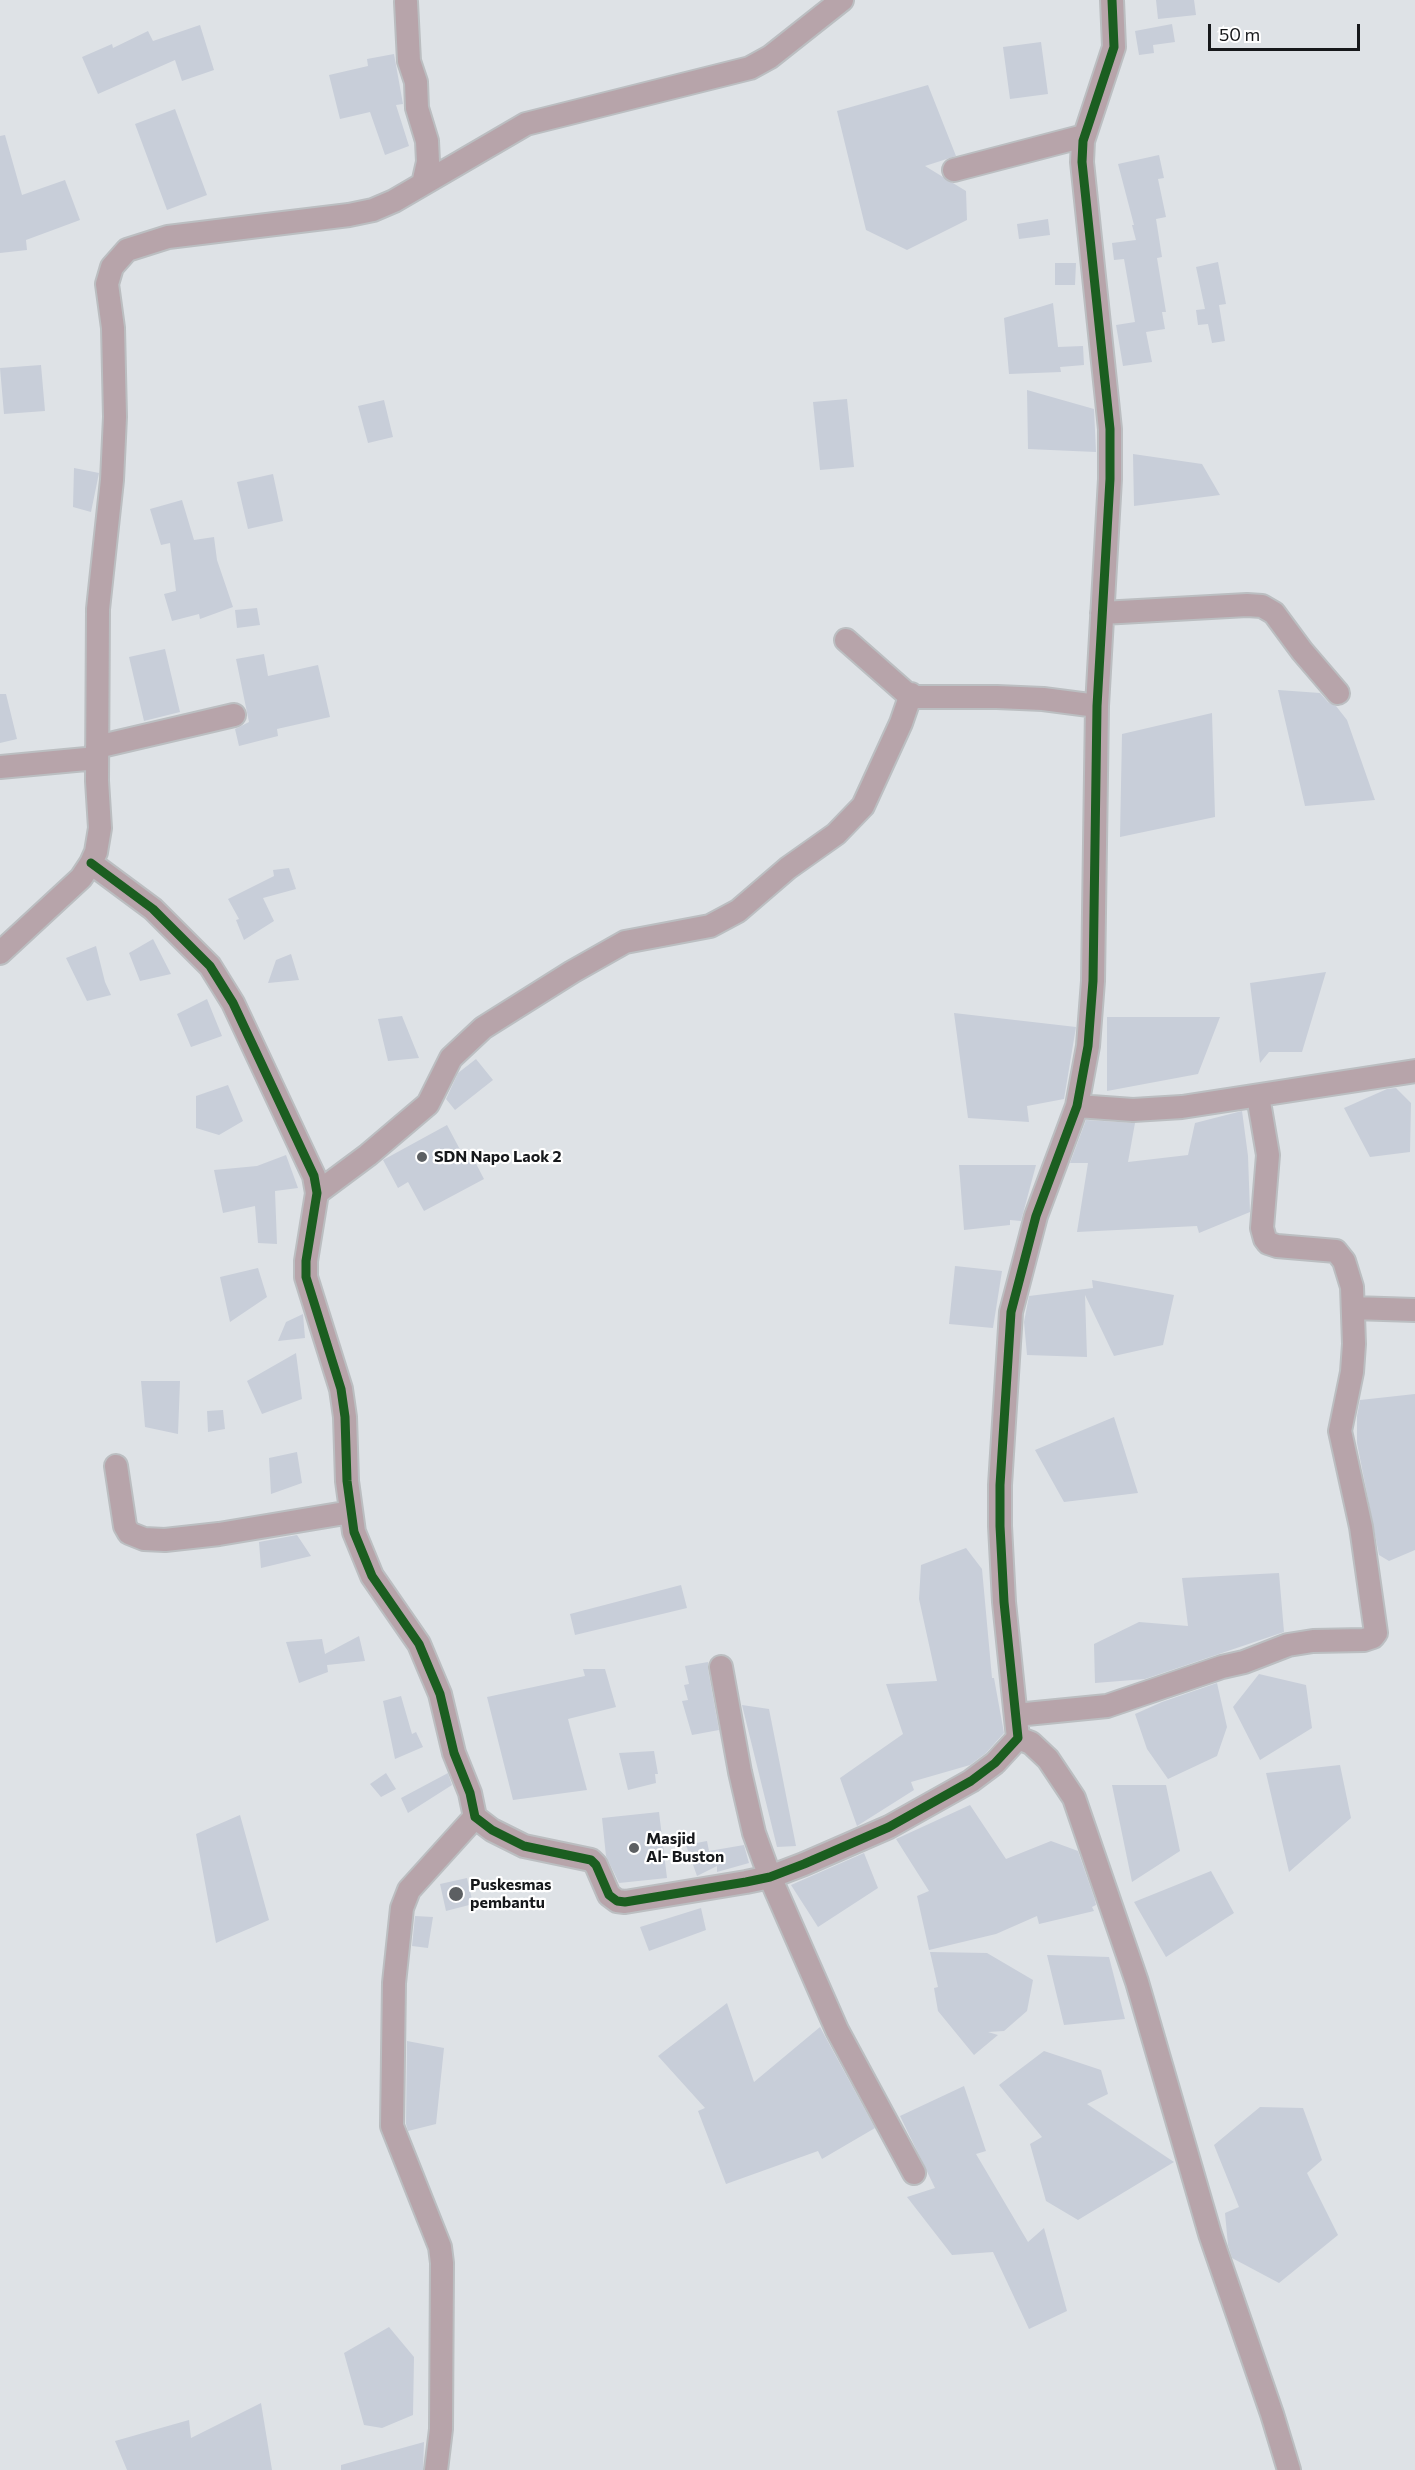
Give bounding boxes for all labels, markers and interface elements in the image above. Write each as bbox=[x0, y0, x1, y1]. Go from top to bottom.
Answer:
scale bar bbox=[1211, 12, 1362, 50]
text: 50 m bbox=[1219, 23, 1260, 45]
place label: SDN Napo Laok 2 bbox=[434, 1147, 562, 1167]
marker: SDN Napo Laok 2 bbox=[415, 1150, 429, 1164]
place label: Masjid Al- Buston bbox=[646, 1829, 724, 1867]
marker: Masjid Al- Buston bbox=[627, 1841, 641, 1855]
place label: Puskesmas pembantu bbox=[470, 1875, 551, 1913]
marker: Puskesmas pembantu bbox=[447, 1885, 465, 1903]

